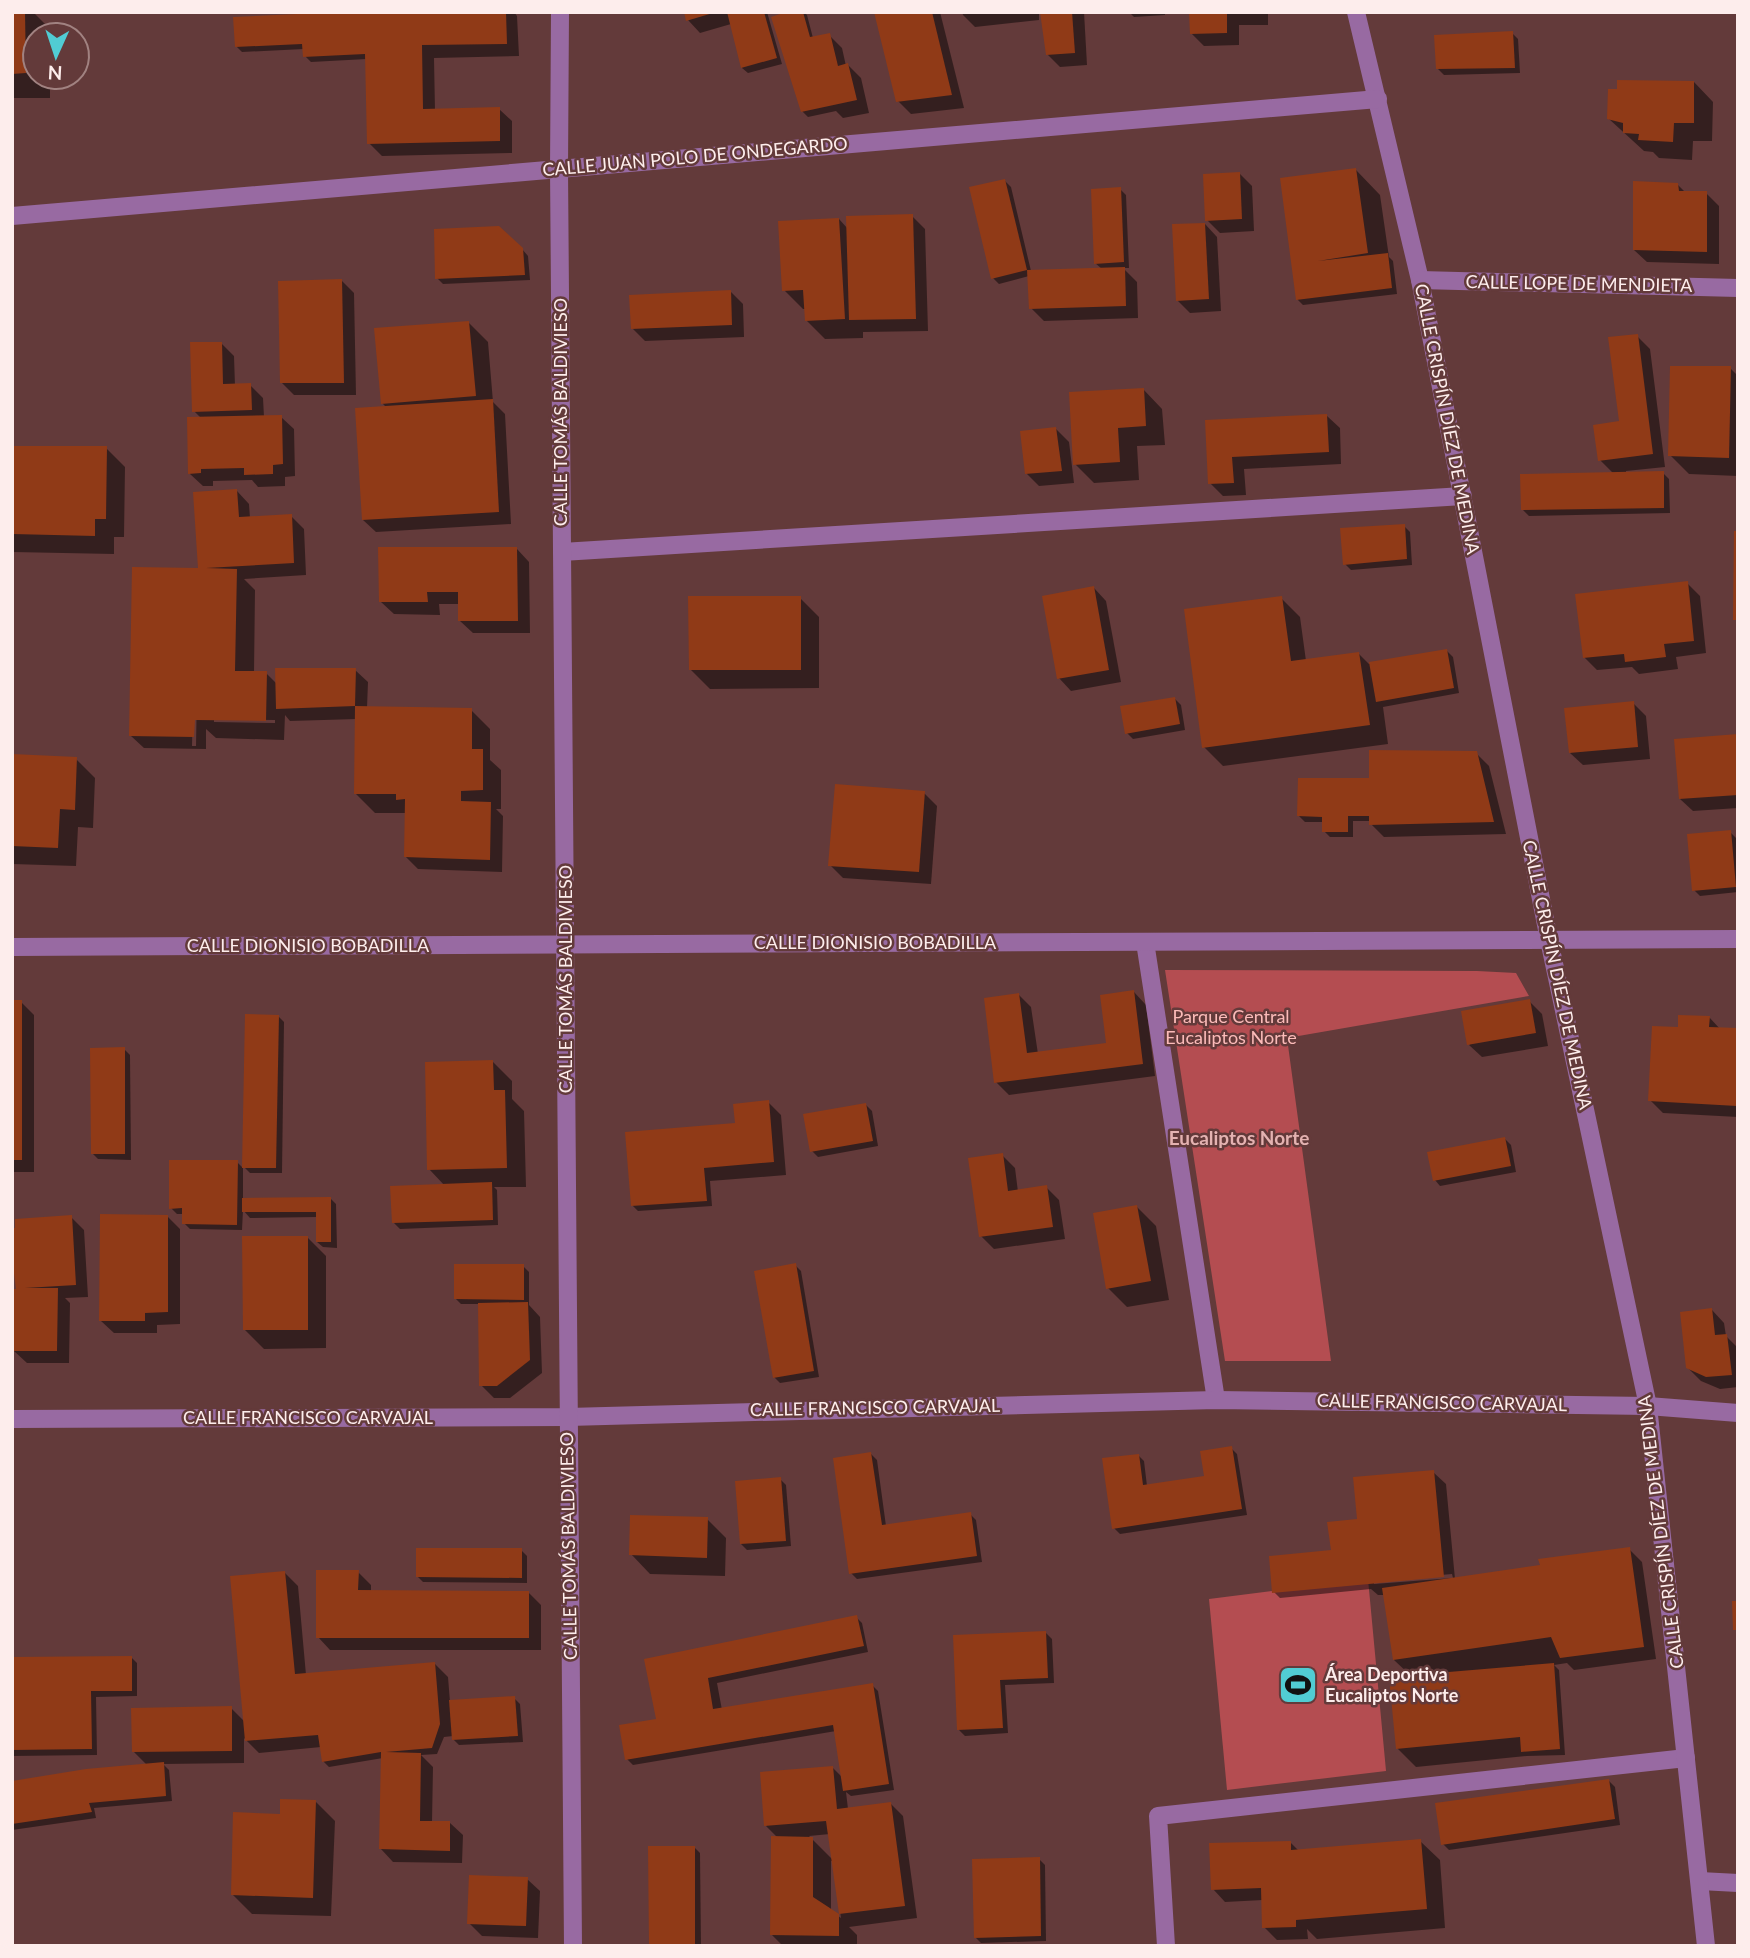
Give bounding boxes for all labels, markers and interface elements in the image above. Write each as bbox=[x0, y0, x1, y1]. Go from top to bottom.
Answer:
north arrow bbox=[21, 21, 91, 91]
text: N bbox=[47, 62, 63, 85]
street label: CALLE JUAN POLO DE ONDEGARDO bbox=[541, 132, 848, 180]
street label: CALLE LOPE DE MENDIETA bbox=[1465, 270, 1693, 296]
street label: CALLE CRISPÍN DÍEZ DE MEDINA bbox=[1411, 282, 1485, 557]
street label: CALLE TOMÁS BALDIVIESO bbox=[549, 298, 571, 526]
street label: CALLE CRISPÍN DÍEZ DE MEDINA bbox=[1519, 838, 1597, 1112]
street label: CALLE TOMÁS BALDIVIESO bbox=[554, 865, 576, 1093]
street label: CALLE DIONISIO BOBADILLA bbox=[754, 931, 997, 953]
street label: CALLE DIONISIO BOBADILLA bbox=[187, 934, 430, 956]
park label: Parque Central Eucaliptos Norte bbox=[1165, 1005, 1297, 1048]
district label: Eucaliptos Norte bbox=[1169, 1126, 1309, 1149]
street label: CALLE FRANCISCO CARVAJAL bbox=[1317, 1389, 1567, 1415]
street label: CALLE CRISPÍN DÍEZ DE MEDINA bbox=[1632, 1393, 1688, 1670]
street label: CALLE FRANCISCO CARVAJAL bbox=[750, 1394, 1000, 1420]
street label: CALLE FRANCISCO CARVAJAL bbox=[183, 1406, 433, 1428]
street label: CALLE TOMÁS BALDIVIESO bbox=[555, 1432, 581, 1660]
place label: Área Deportiva Eucaliptos Norte bbox=[1324, 1663, 1459, 1706]
sports icon: Área Deportiva Eucaliptos Norte bbox=[1277, 1664, 1319, 1706]

